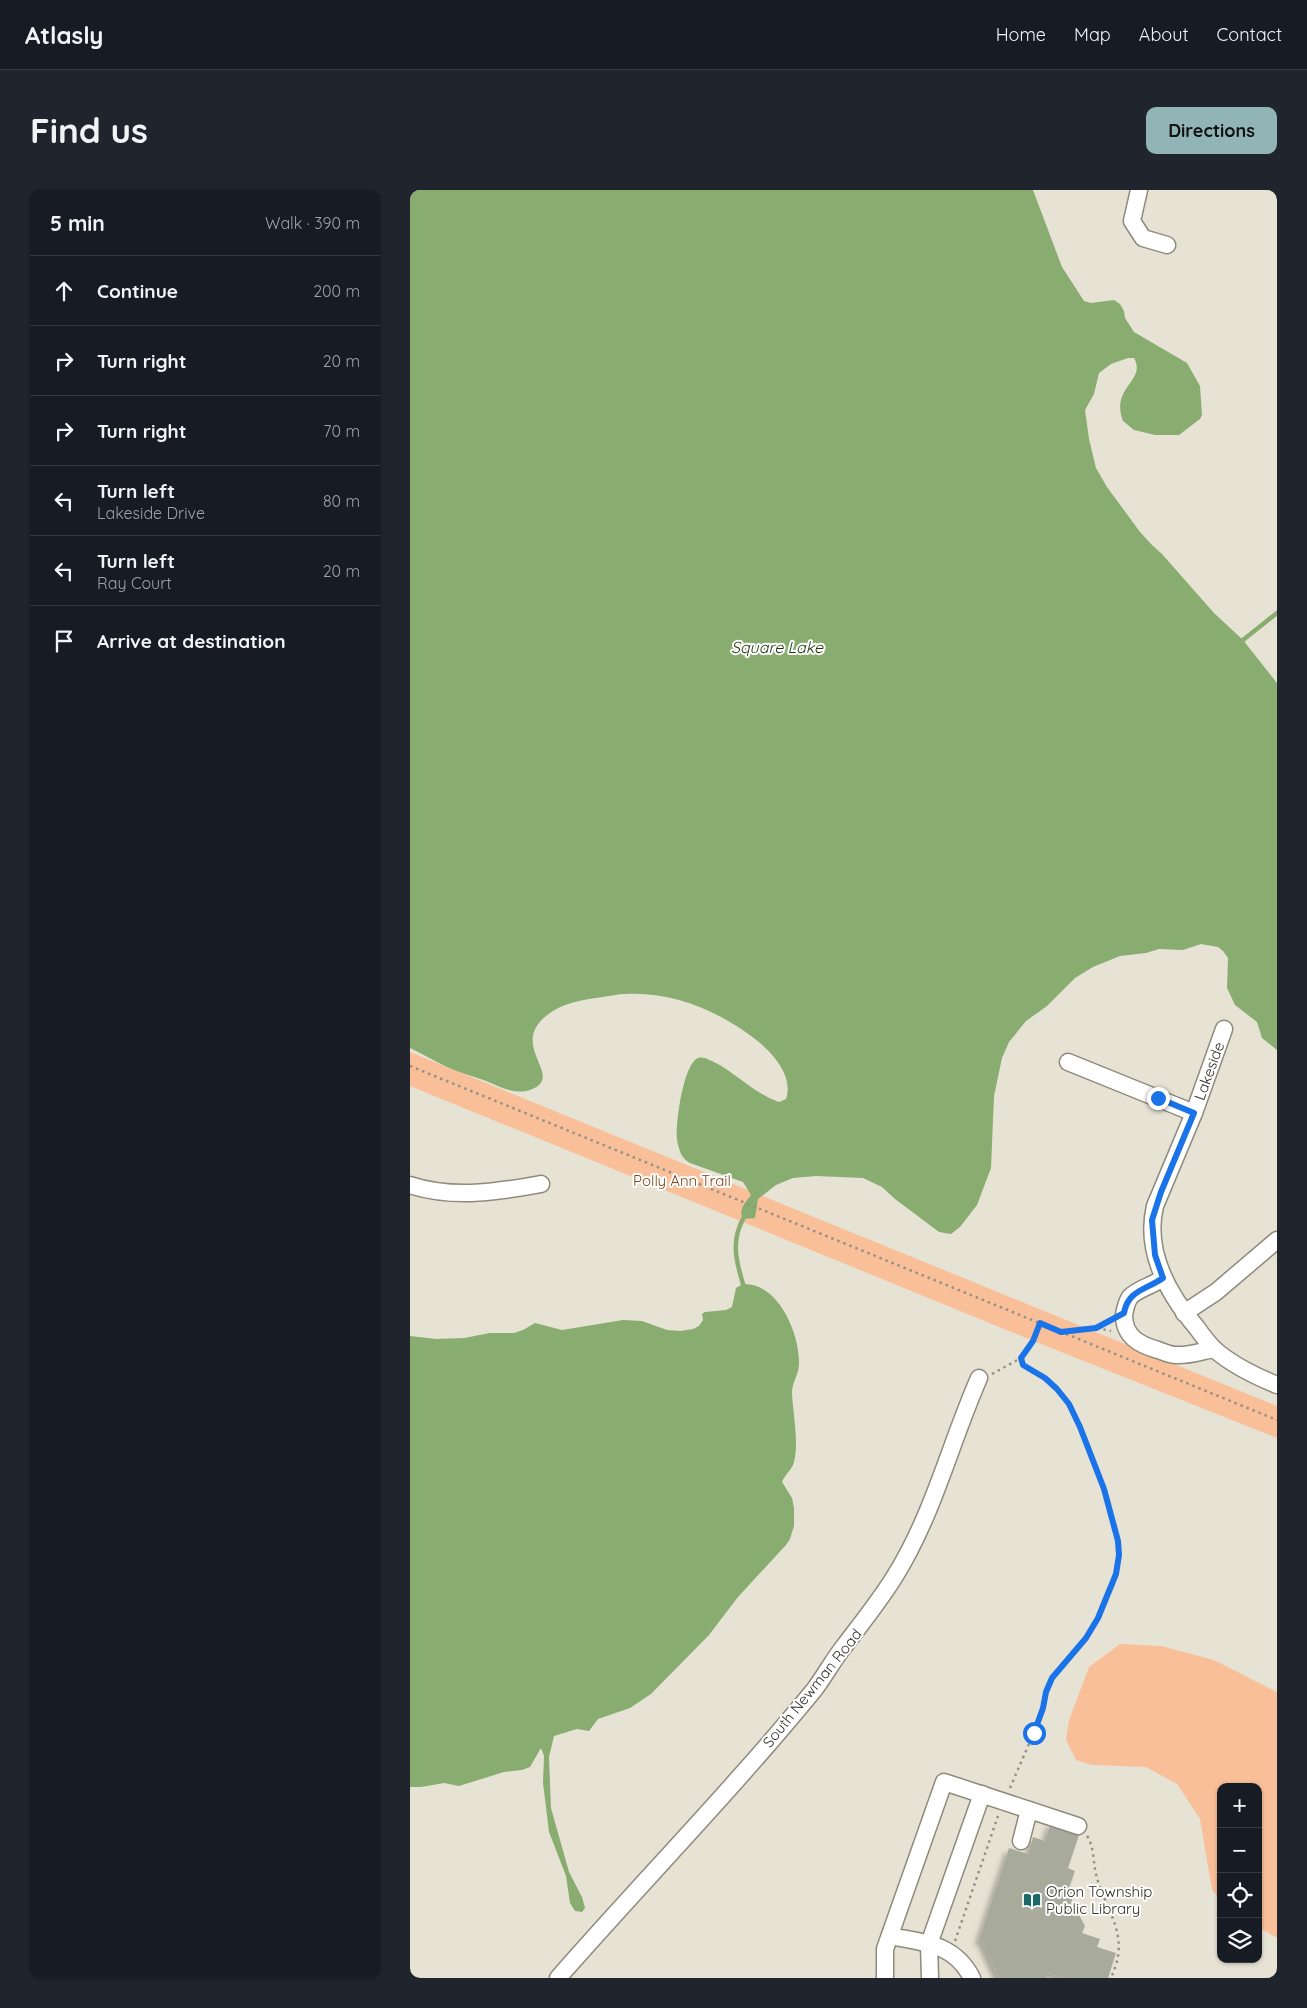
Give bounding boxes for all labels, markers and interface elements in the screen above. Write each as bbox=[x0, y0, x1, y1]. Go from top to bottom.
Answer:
text: Atlasly bbox=[25, 20, 103, 50]
text: Home bbox=[996, 23, 1046, 46]
text: Map bbox=[1074, 23, 1111, 46]
text: About bbox=[1139, 23, 1189, 46]
text: Contact bbox=[1217, 23, 1282, 46]
button: Directions bbox=[1146, 107, 1277, 154]
text: Find us bbox=[30, 108, 148, 152]
text: 5 min bbox=[50, 210, 105, 236]
text: Walk · 390 m bbox=[265, 213, 360, 233]
icon: ahead bbox=[50, 277, 78, 305]
text: Continue bbox=[97, 279, 178, 303]
text: 200 m bbox=[313, 281, 360, 301]
icon: right bbox=[50, 347, 78, 375]
text: Turn right bbox=[97, 349, 186, 373]
text: 20 m bbox=[323, 351, 360, 371]
icon: right bbox=[50, 417, 78, 445]
text: Turn right bbox=[97, 419, 186, 443]
text: 70 m bbox=[323, 421, 360, 441]
text: Turn left bbox=[97, 479, 175, 503]
icon: left bbox=[50, 487, 78, 515]
text: 80 m bbox=[323, 491, 360, 511]
text: Lakeside Drive bbox=[97, 503, 205, 523]
text: Turn left bbox=[97, 549, 175, 573]
icon: left bbox=[50, 557, 78, 585]
text: 20 m bbox=[323, 561, 360, 581]
text: Ray Court bbox=[97, 573, 172, 593]
icon: arrive bbox=[50, 627, 78, 655]
text: Arrive at destination bbox=[97, 629, 286, 653]
water label: Square Lake bbox=[731, 637, 824, 657]
street label: Lakeside bbox=[1190, 1039, 1228, 1103]
route end bbox=[1147, 1087, 1170, 1110]
park label: Polly Ann Trail bbox=[633, 1171, 731, 1190]
street label: South Newman Road bbox=[758, 1625, 866, 1751]
route start bbox=[1023, 1722, 1046, 1745]
map controls bbox=[1217, 1783, 1262, 1963]
button: + bbox=[1217, 1783, 1262, 1828]
button: − bbox=[1217, 1828, 1262, 1873]
button: locate bbox=[1217, 1873, 1262, 1918]
place label: Orion Township Public Library bbox=[1046, 1882, 1152, 1918]
library icon: Orion Township Public Library bbox=[1022, 1890, 1042, 1910]
button: layers bbox=[1217, 1918, 1262, 1963]

